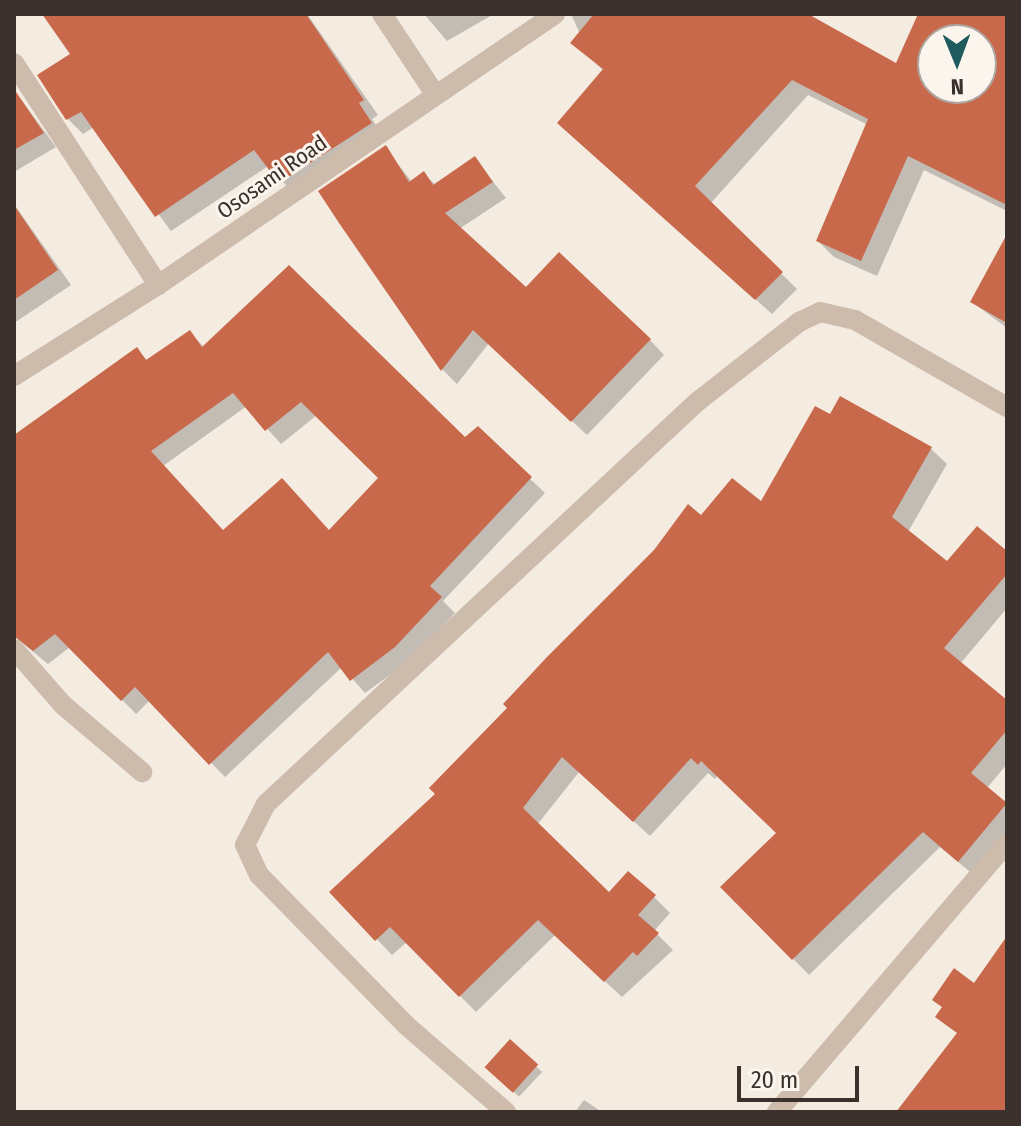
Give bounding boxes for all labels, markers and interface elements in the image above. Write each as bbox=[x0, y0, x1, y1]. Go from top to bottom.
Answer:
north arrow bbox=[917, 24, 997, 104]
text: N bbox=[951, 73, 964, 100]
street label: Ososami Road bbox=[212, 129, 332, 225]
scale bar bbox=[741, 1050, 863, 1100]
text: 20 m bbox=[751, 1066, 798, 1094]

